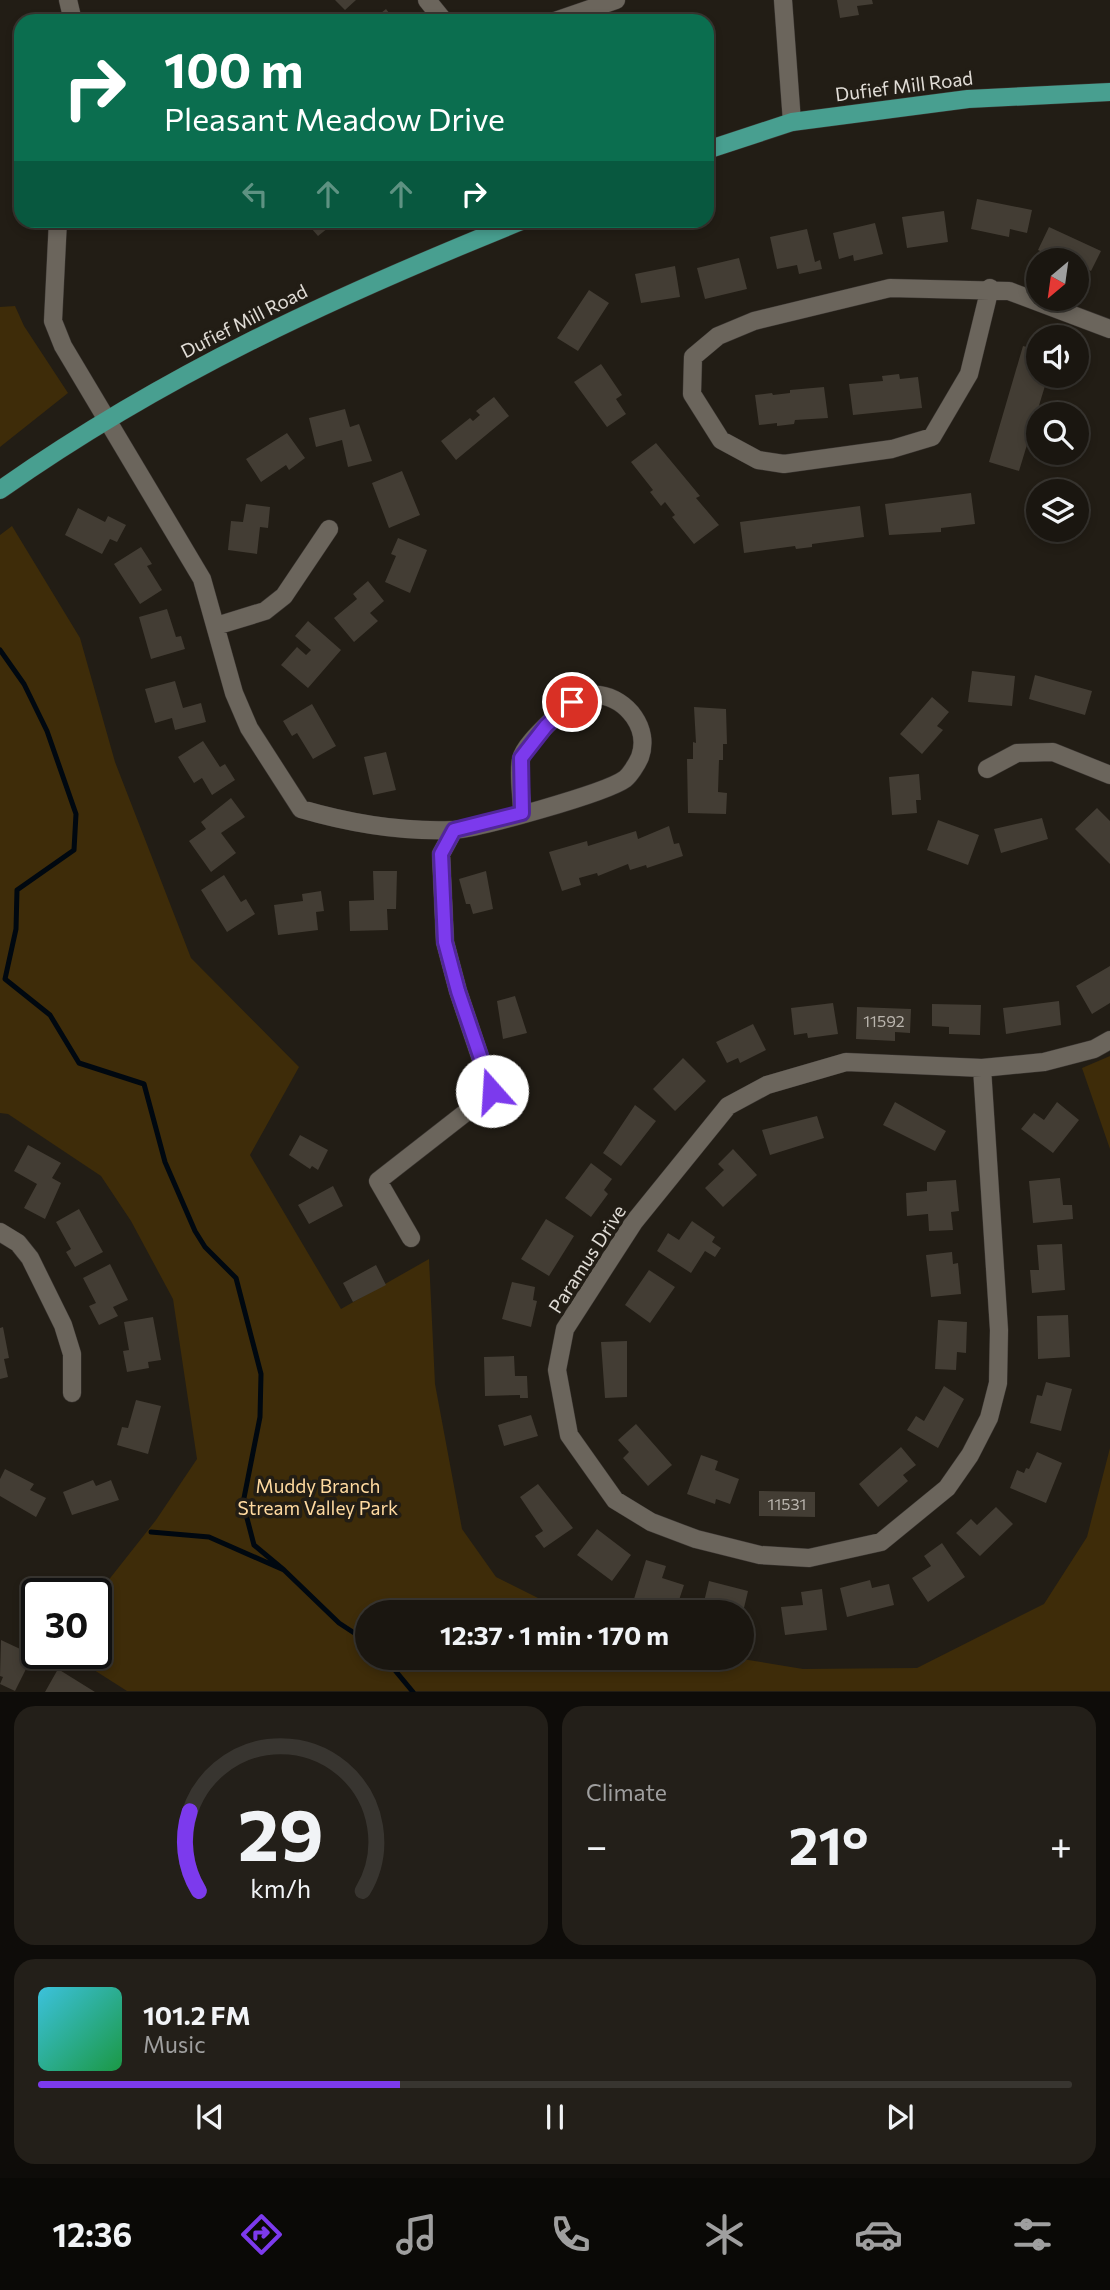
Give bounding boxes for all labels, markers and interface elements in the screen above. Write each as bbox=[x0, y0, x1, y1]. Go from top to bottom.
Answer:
text: 100 m bbox=[164, 38, 303, 98]
icon: right bbox=[49, 42, 140, 133]
street label: Dufief Mill Road bbox=[834, 66, 974, 105]
text: Pleasant Meadow Drive bbox=[164, 98, 505, 138]
icon: left bbox=[236, 175, 274, 213]
icon: ahead bbox=[309, 175, 347, 213]
icon: ahead bbox=[382, 175, 420, 213]
icon: right bbox=[455, 175, 493, 213]
north arrow bbox=[1026, 248, 1088, 312]
map controls bbox=[1026, 248, 1089, 542]
street label: Dufief Mill Road bbox=[177, 279, 311, 362]
button: sound bbox=[1026, 325, 1089, 388]
button: search bbox=[1026, 402, 1089, 465]
button: layers bbox=[1026, 479, 1089, 542]
pin bbox=[542, 672, 602, 732]
icon: arrive bbox=[553, 683, 591, 721]
house number: 11592 bbox=[863, 1011, 905, 1030]
position arrow bbox=[455, 1054, 529, 1128]
street label: Paramus Drive bbox=[543, 1200, 630, 1317]
park label: Muddy Branch Stream Valley Park bbox=[238, 1474, 398, 1519]
house number: 11531 bbox=[768, 1494, 806, 1513]
speed limit sign: 30 bbox=[21, 1578, 112, 1669]
text: 12:37 · 1 min · 170 m bbox=[440, 1619, 669, 1650]
text: Climate bbox=[586, 1778, 667, 1806]
text: 29 bbox=[238, 1788, 324, 1877]
text: 21° bbox=[789, 1812, 868, 1876]
text: − bbox=[586, 1821, 608, 1868]
text: + bbox=[1050, 1821, 1072, 1868]
text: km/h bbox=[251, 1873, 311, 1903]
text: 101.2 FM bbox=[143, 1999, 251, 2030]
text: Music bbox=[143, 2030, 206, 2058]
icon: previous bbox=[191, 2098, 229, 2136]
icon: pause bbox=[536, 2098, 574, 2136]
icon: next bbox=[881, 2098, 919, 2136]
icon: directions bbox=[237, 2210, 286, 2259]
icon: music bbox=[392, 2210, 441, 2259]
icon: phone bbox=[546, 2210, 595, 2259]
icon: climate bbox=[700, 2210, 749, 2259]
icon: car bbox=[854, 2210, 903, 2259]
icon: filters bbox=[1008, 2210, 1057, 2259]
text: 12:36 bbox=[53, 2214, 132, 2254]

